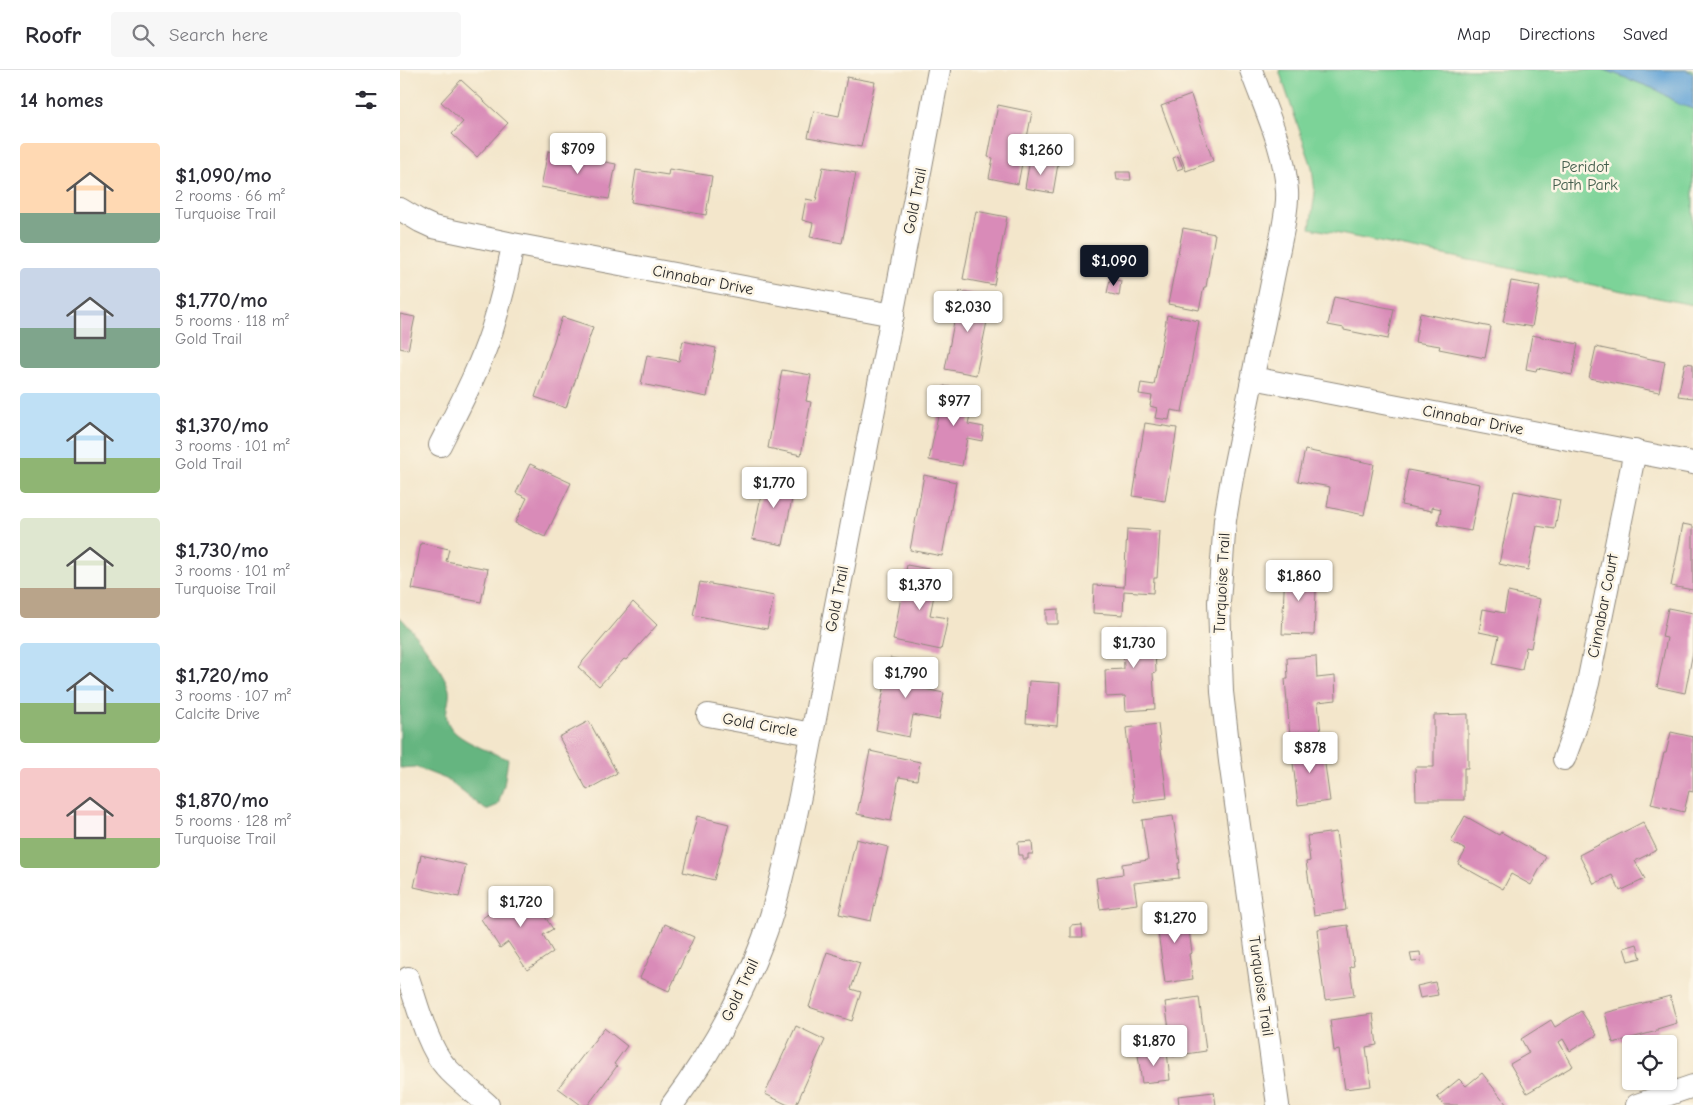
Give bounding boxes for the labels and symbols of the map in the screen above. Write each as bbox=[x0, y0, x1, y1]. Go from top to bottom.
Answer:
pin: $709 bbox=[548, 132, 608, 175]
pin: $1,260 bbox=[1000, 134, 1082, 176]
park label: Peridot Path Park bbox=[1552, 158, 1618, 194]
street label: Gold Trail bbox=[900, 166, 930, 236]
pin: $1,090 bbox=[1073, 244, 1155, 287]
street label: Cinnabar Drive bbox=[651, 261, 755, 299]
pin: $2,030 bbox=[927, 290, 1009, 333]
pin: $977 bbox=[924, 384, 984, 427]
street label: Cinnabar Drive bbox=[1421, 401, 1525, 439]
pin: $1,770 bbox=[733, 466, 815, 509]
street label: Turquoise Trail bbox=[1210, 532, 1234, 634]
street label: Cinnabar Court bbox=[1584, 552, 1622, 659]
pin: $1,860 bbox=[1258, 560, 1340, 602]
street label: Gold Trail bbox=[822, 564, 852, 634]
pin: $1,370 bbox=[879, 568, 961, 611]
pin: $1,730 bbox=[1093, 626, 1175, 669]
pin: $1,790 bbox=[865, 656, 947, 699]
street label: Gold Circle bbox=[721, 710, 799, 740]
pin: $878 bbox=[1280, 732, 1340, 774]
pin: $1,720 bbox=[480, 886, 562, 928]
pin: $1,270 bbox=[1134, 902, 1216, 944]
street label: Turquoise Trail bbox=[1245, 935, 1277, 1037]
street label: Gold Trail bbox=[718, 956, 762, 1024]
pin: $1,870 bbox=[1113, 1024, 1195, 1067]

